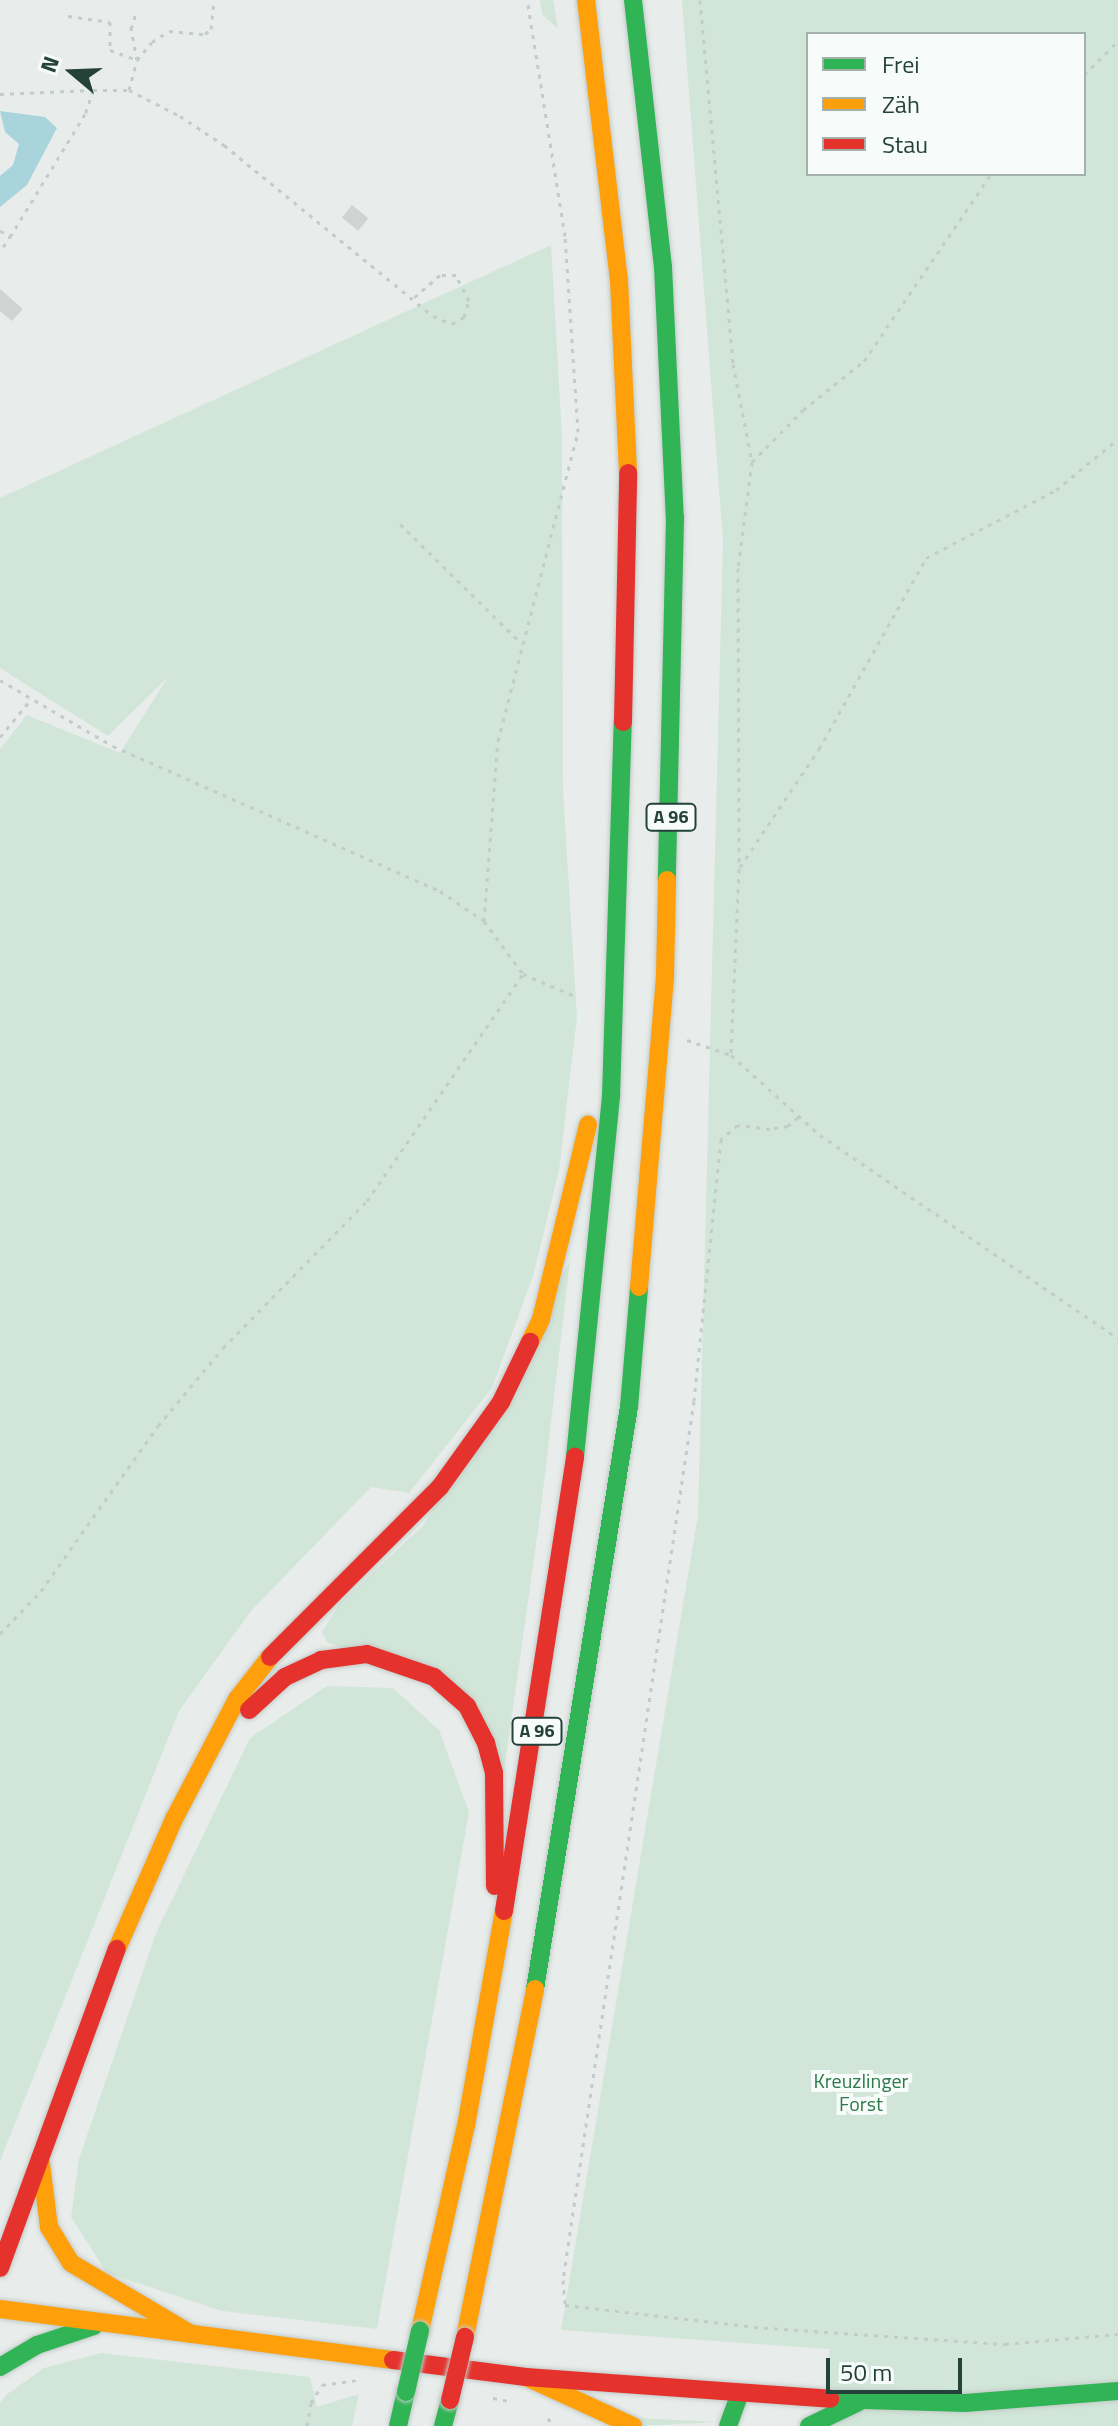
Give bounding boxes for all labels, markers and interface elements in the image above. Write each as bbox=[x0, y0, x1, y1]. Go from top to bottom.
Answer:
north arrow bbox=[32, 32, 112, 112]
legend bbox=[806, 32, 1086, 176]
text: Frei bbox=[882, 46, 920, 82]
text: N bbox=[31, 51, 68, 77]
text: Zäh bbox=[882, 86, 920, 122]
text: Stau bbox=[882, 126, 928, 162]
road number: A 96 bbox=[645, 803, 697, 831]
road number: A 96 bbox=[511, 1717, 563, 1745]
park label: Kreuzlinger Forst bbox=[814, 2068, 908, 2115]
scale bar bbox=[830, 2342, 966, 2392]
text: 50 m bbox=[840, 2354, 892, 2390]

